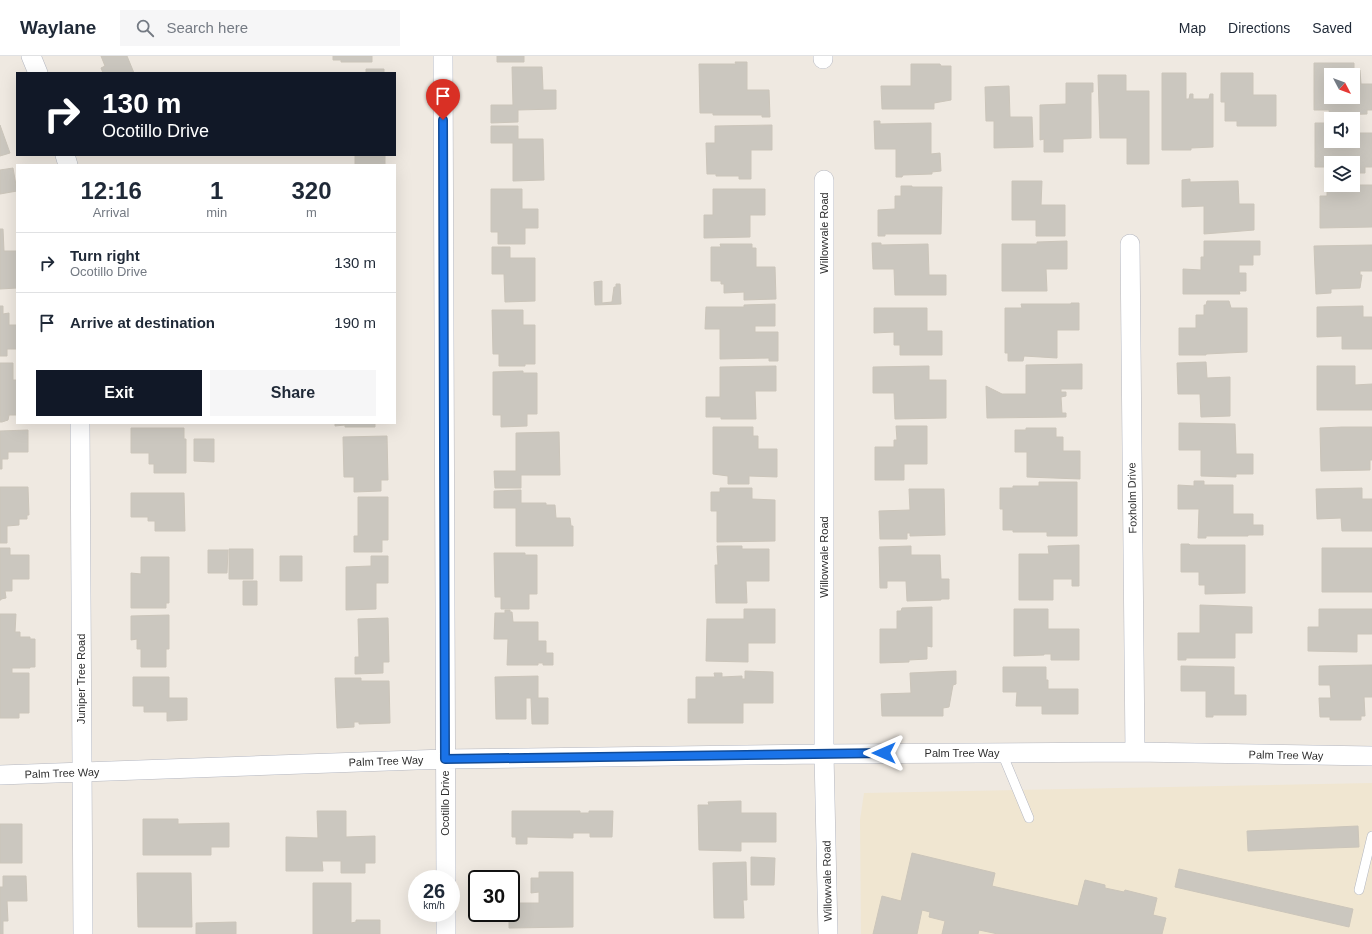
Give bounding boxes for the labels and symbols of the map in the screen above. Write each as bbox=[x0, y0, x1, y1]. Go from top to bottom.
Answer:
north arrow bbox=[1324, 68, 1360, 104]
pin bbox=[426, 79, 460, 120]
street label: Willowvale Road bbox=[818, 192, 830, 274]
street label: Foxholm Drive bbox=[1125, 462, 1139, 534]
street label: Willowvale Road bbox=[818, 516, 830, 598]
street label: Juniper Tree Road bbox=[75, 634, 87, 724]
position arrow bbox=[863, 732, 905, 774]
street label: Palm Tree Way bbox=[925, 747, 1000, 759]
street label: Palm Tree Way bbox=[1249, 748, 1324, 762]
street label: Palm Tree Way bbox=[348, 754, 424, 768]
street label: Palm Tree Way bbox=[24, 766, 100, 780]
street label: Ocotillo Drive bbox=[439, 770, 451, 836]
street label: Willowvale Road bbox=[820, 840, 834, 922]
speed limit sign: 30 bbox=[468, 870, 520, 922]

